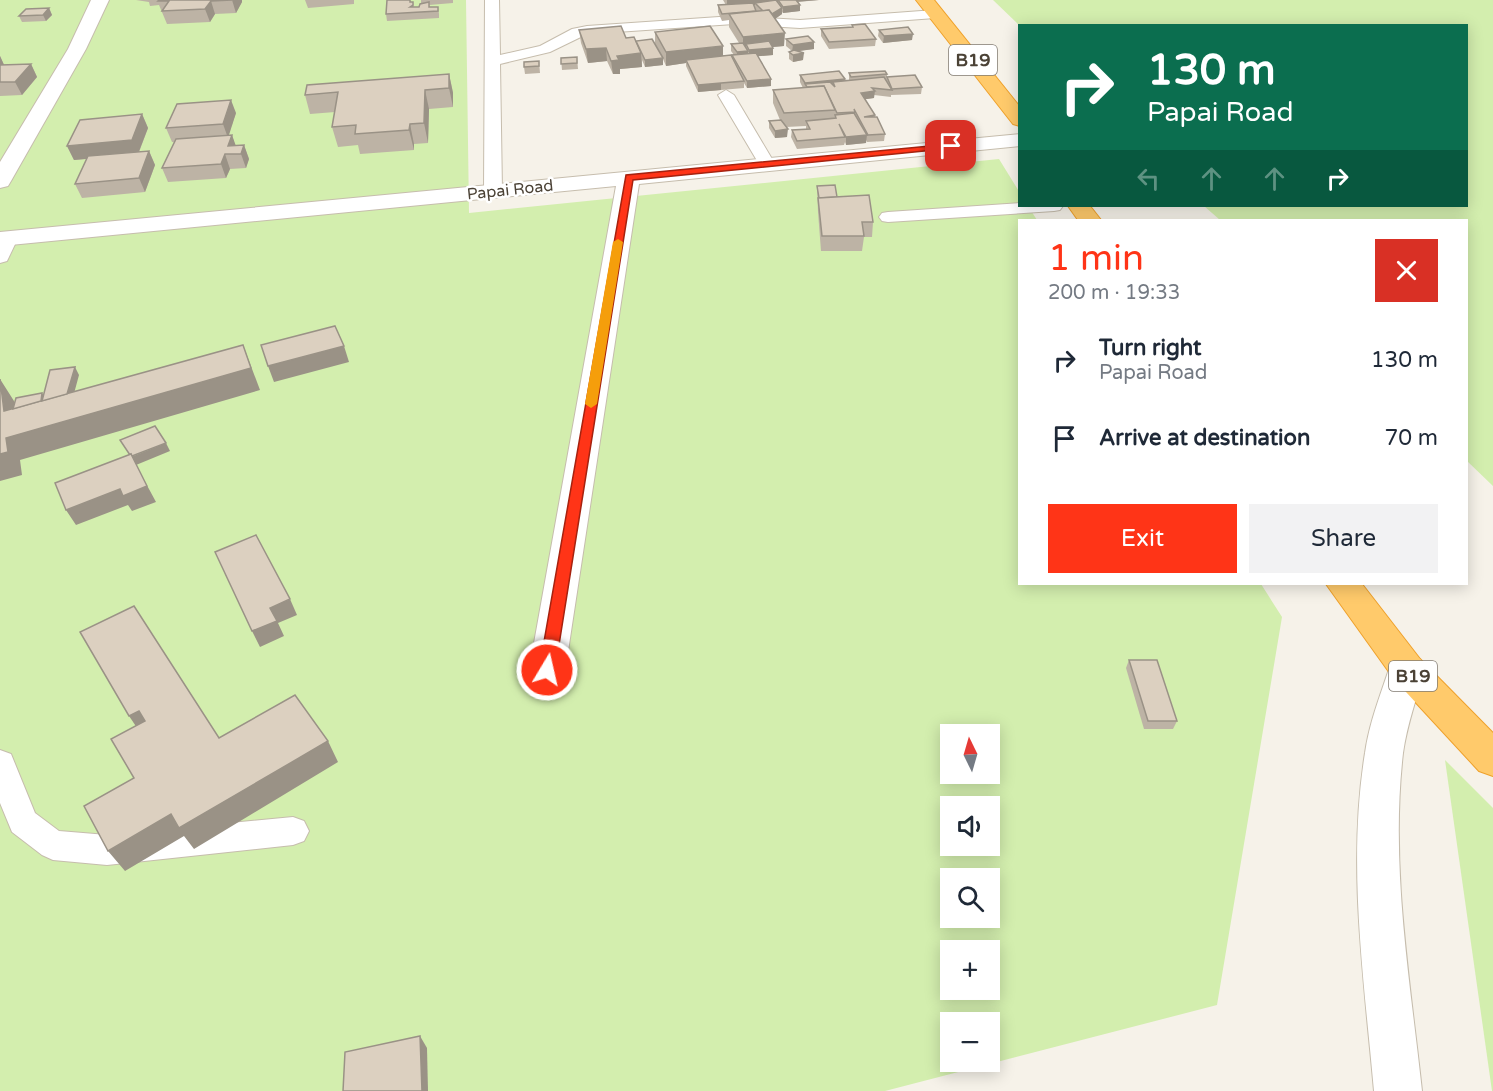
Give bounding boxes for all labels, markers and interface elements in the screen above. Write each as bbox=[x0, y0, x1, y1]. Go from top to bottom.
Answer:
road number: B19 bbox=[949, 45, 997, 75]
text: 130 m bbox=[1147, 45, 1276, 96]
icon: right bbox=[1048, 48, 1126, 126]
text: Papai Road bbox=[1147, 96, 1293, 129]
pin bbox=[925, 120, 976, 171]
icon: arrive bbox=[934, 129, 967, 162]
icon: left bbox=[1132, 162, 1165, 195]
icon: ahead bbox=[1195, 162, 1228, 195]
icon: ahead bbox=[1258, 162, 1291, 195]
icon: right bbox=[1321, 162, 1354, 195]
street label: Papai Road bbox=[466, 176, 554, 204]
text: 1 min bbox=[1048, 237, 1144, 280]
button: close bbox=[1375, 239, 1438, 302]
text: 200 m · 19:33 bbox=[1048, 281, 1180, 305]
text: Turn right bbox=[1099, 335, 1201, 361]
icon: right bbox=[1048, 344, 1081, 377]
text: 130 m bbox=[1371, 347, 1438, 373]
text: Papai Road bbox=[1099, 361, 1207, 385]
icon: arrive bbox=[1048, 422, 1081, 455]
text: Arrive at destination bbox=[1099, 425, 1310, 451]
text: 70 m bbox=[1384, 425, 1438, 451]
button: Exit bbox=[1048, 504, 1237, 573]
button: Share bbox=[1249, 504, 1438, 573]
position arrow bbox=[515, 638, 579, 702]
road number: B19 bbox=[1389, 661, 1437, 691]
north arrow bbox=[940, 724, 1000, 784]
map controls bbox=[940, 724, 1000, 1072]
button: sound bbox=[940, 796, 1000, 856]
button: search bbox=[940, 868, 1000, 928]
button: + bbox=[940, 940, 1000, 1000]
button: − bbox=[940, 1012, 1000, 1072]

